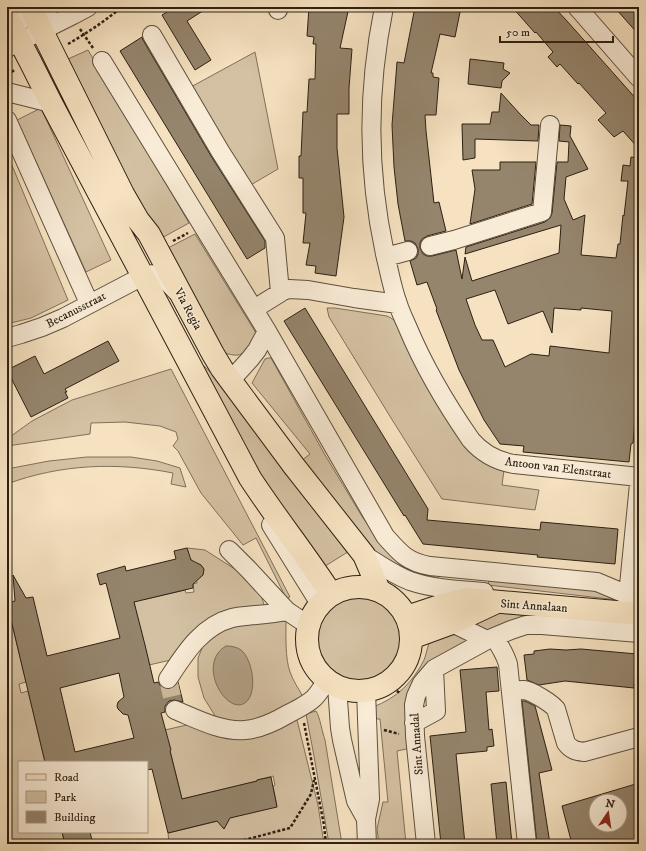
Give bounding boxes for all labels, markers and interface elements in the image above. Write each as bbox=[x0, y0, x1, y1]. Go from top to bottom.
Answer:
scale bar bbox=[500, 18, 613, 44]
text: 50 m bbox=[506, 25, 530, 40]
street label: Via Regia bbox=[170, 285, 206, 333]
street label: Becanusstraat bbox=[44, 288, 109, 331]
street label: Antoon van Elenstraat bbox=[504, 454, 612, 482]
street label: Sint Annalaan bbox=[500, 596, 569, 616]
street label: Sint Annadal bbox=[407, 712, 427, 775]
legend bbox=[18, 761, 148, 833]
text: Road bbox=[54, 770, 79, 785]
text: Park bbox=[54, 790, 76, 805]
north arrow bbox=[588, 793, 628, 833]
text: N bbox=[604, 796, 616, 812]
text: Building bbox=[54, 810, 95, 825]

